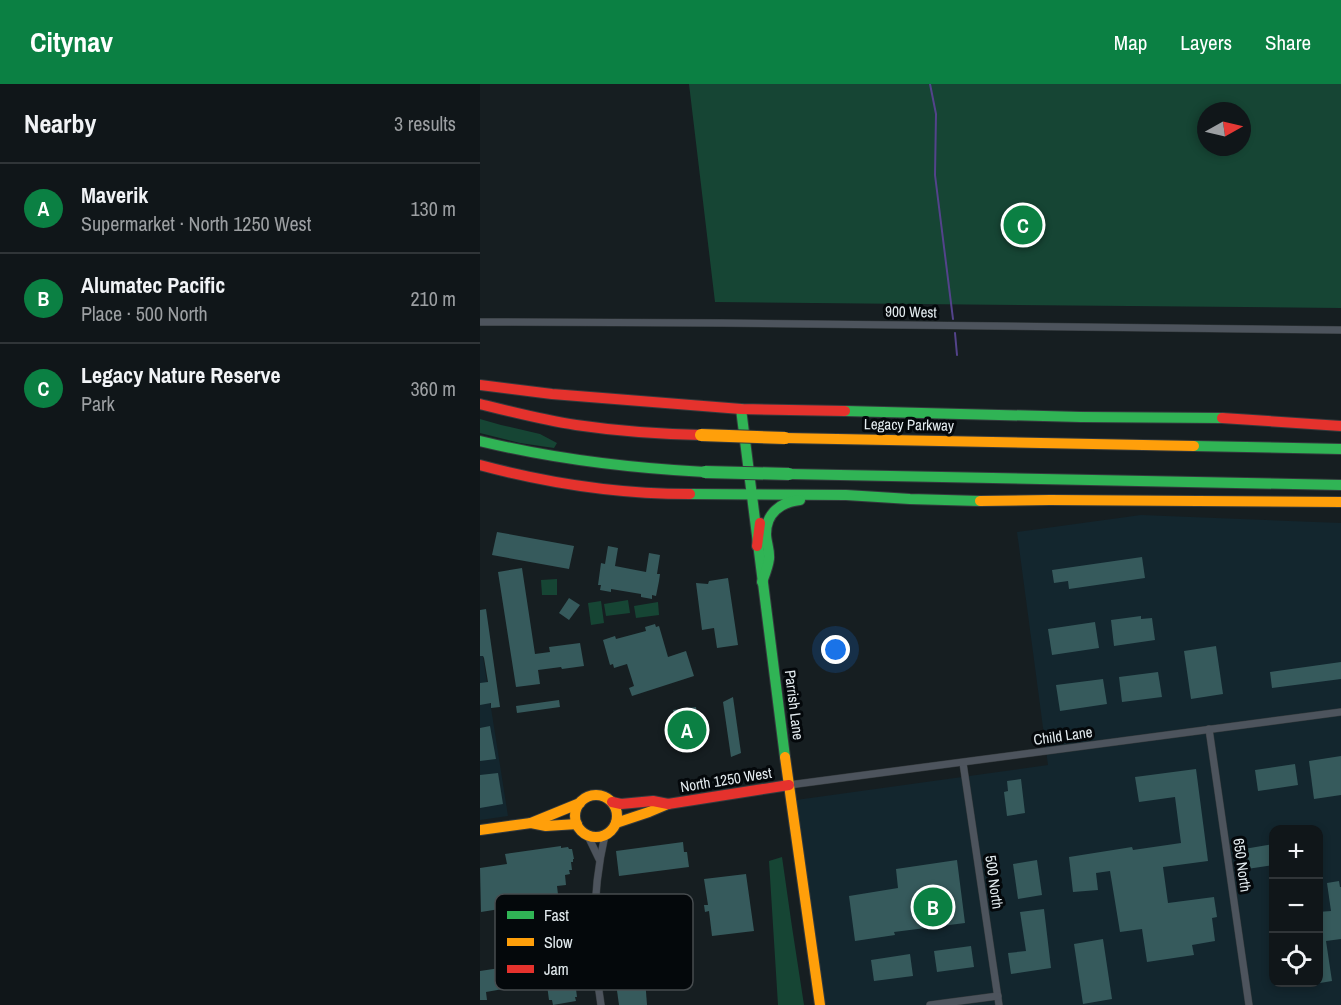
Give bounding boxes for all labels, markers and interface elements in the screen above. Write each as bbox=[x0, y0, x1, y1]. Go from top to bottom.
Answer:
text: Citynav bbox=[30, 23, 113, 61]
text: Map bbox=[1114, 28, 1147, 57]
text: Layers bbox=[1180, 28, 1232, 57]
text: Share bbox=[1265, 28, 1311, 57]
north arrow bbox=[1197, 102, 1251, 156]
text: Nearby bbox=[24, 106, 96, 141]
text: 3 results bbox=[394, 110, 456, 137]
text: Maverik bbox=[81, 180, 148, 210]
text: A bbox=[38, 195, 49, 222]
text: 130 m bbox=[410, 195, 456, 222]
pin: C bbox=[1004, 202, 1042, 248]
text: Supermarket · North 1250 West bbox=[81, 210, 311, 237]
text: Alumatec Pacific bbox=[81, 270, 225, 300]
text: B bbox=[38, 285, 49, 312]
text: 210 m bbox=[410, 285, 456, 312]
text: Place · 500 North bbox=[81, 300, 208, 327]
street label: 900 West bbox=[885, 301, 938, 322]
text: Legacy Nature Reserve bbox=[81, 360, 281, 390]
text: C bbox=[38, 375, 49, 402]
text: 360 m bbox=[410, 375, 456, 402]
text: Park bbox=[81, 390, 115, 417]
street label: Legacy Parkway bbox=[864, 413, 955, 436]
your location bbox=[821, 635, 850, 664]
street label: Parrish Lane bbox=[780, 669, 809, 741]
pin: A bbox=[668, 708, 706, 752]
street label: Child Lane bbox=[1032, 721, 1094, 750]
street label: North 1250 West bbox=[679, 762, 774, 797]
map controls bbox=[1269, 825, 1323, 987]
button: + bbox=[1269, 825, 1323, 879]
street label: 650 North bbox=[1228, 837, 1257, 893]
street label: 500 North bbox=[980, 854, 1009, 910]
button: − bbox=[1269, 879, 1323, 933]
pin: B bbox=[914, 884, 952, 930]
legend bbox=[495, 894, 693, 990]
text: Fast bbox=[544, 904, 569, 926]
text: Slow bbox=[544, 931, 573, 953]
button: locate bbox=[1269, 933, 1323, 987]
text: Jam bbox=[544, 958, 569, 980]

